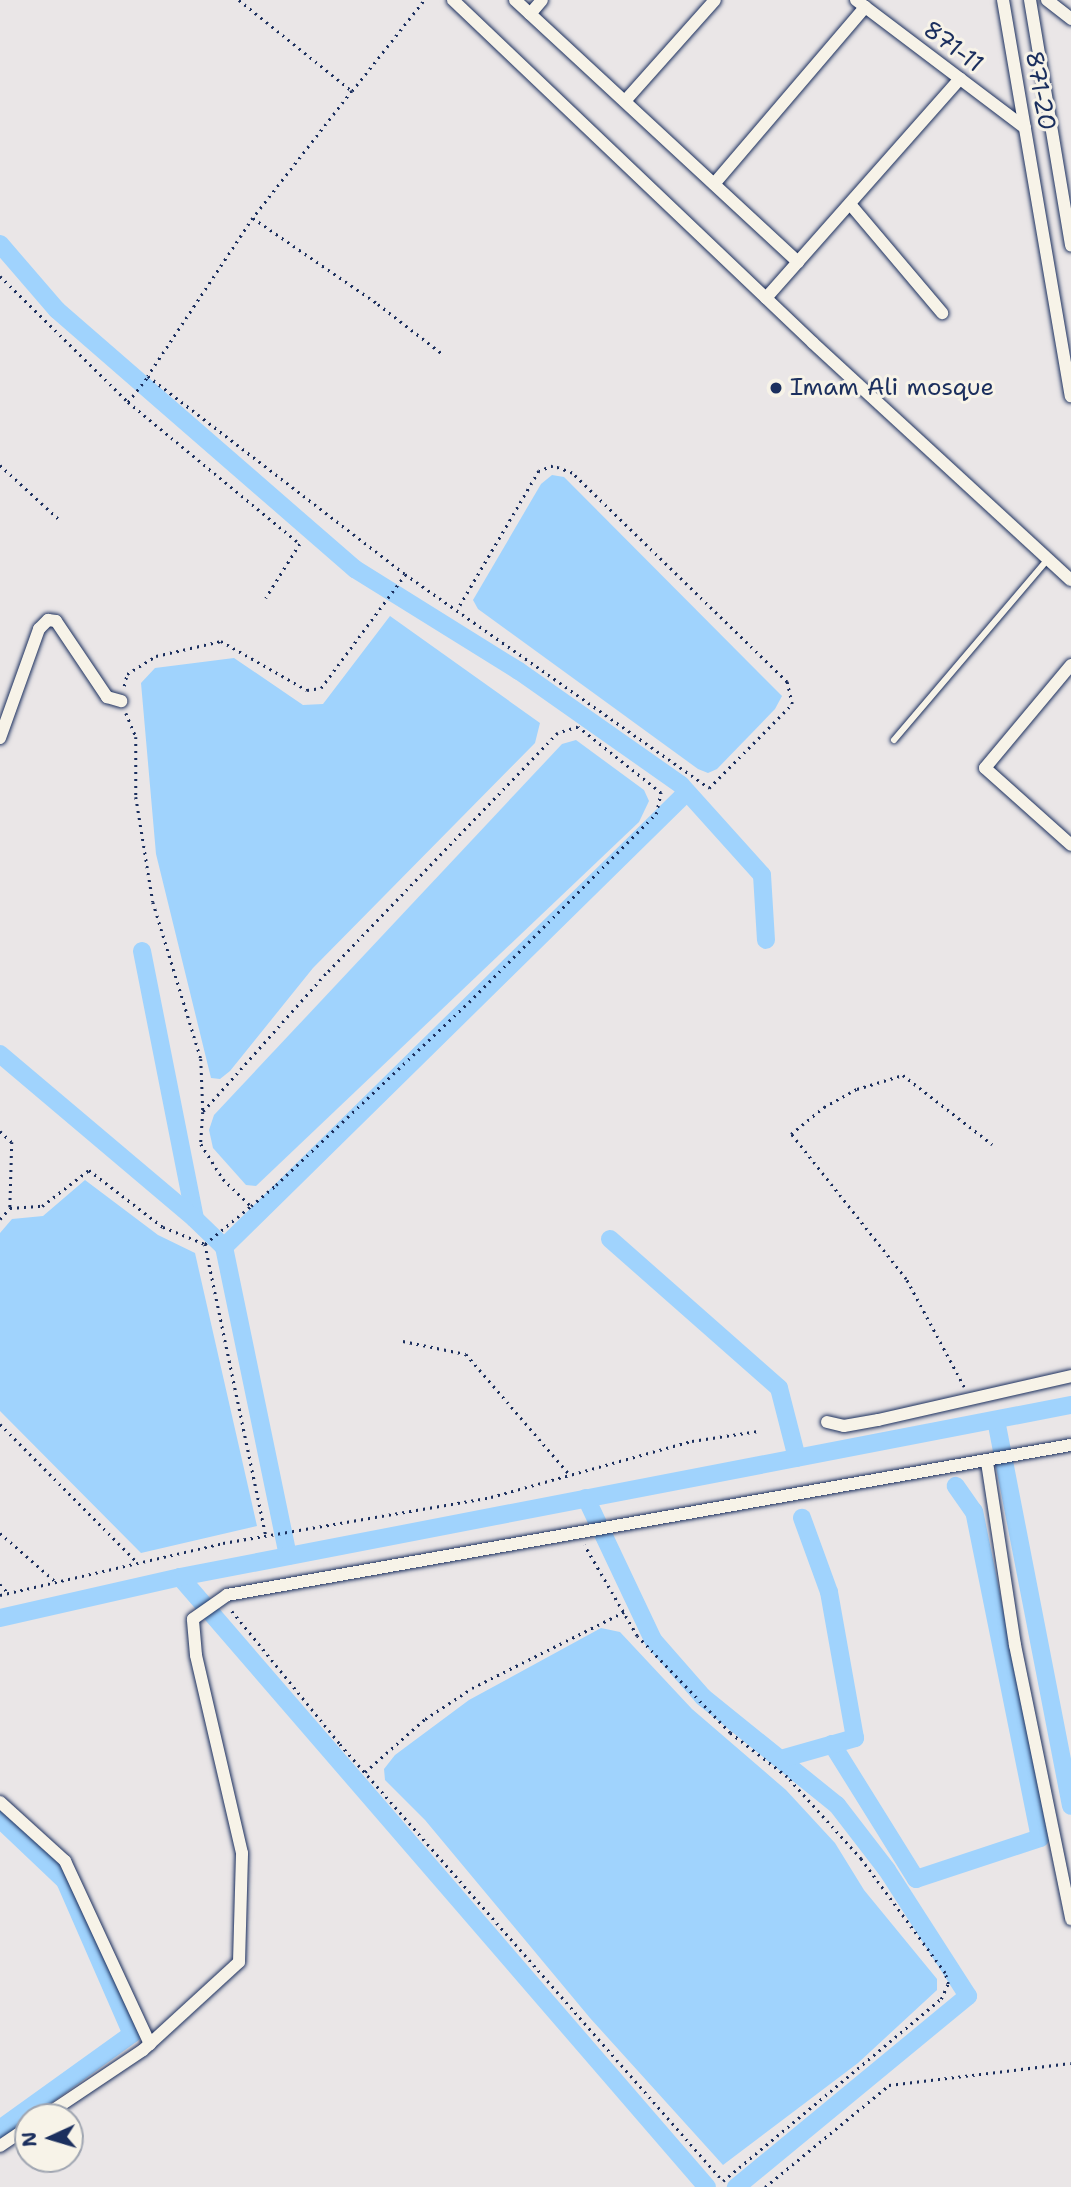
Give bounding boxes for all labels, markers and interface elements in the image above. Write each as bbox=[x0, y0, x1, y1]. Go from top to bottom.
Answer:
street label: 871-11 bbox=[917, 15, 989, 79]
street label: 871-20 bbox=[1019, 49, 1061, 133]
place label: Imam Ali mosque bbox=[790, 374, 994, 402]
marker: Imam Ali mosque bbox=[768, 380, 784, 396]
north arrow bbox=[14, 2103, 84, 2173]
text: N bbox=[17, 2131, 43, 2148]

